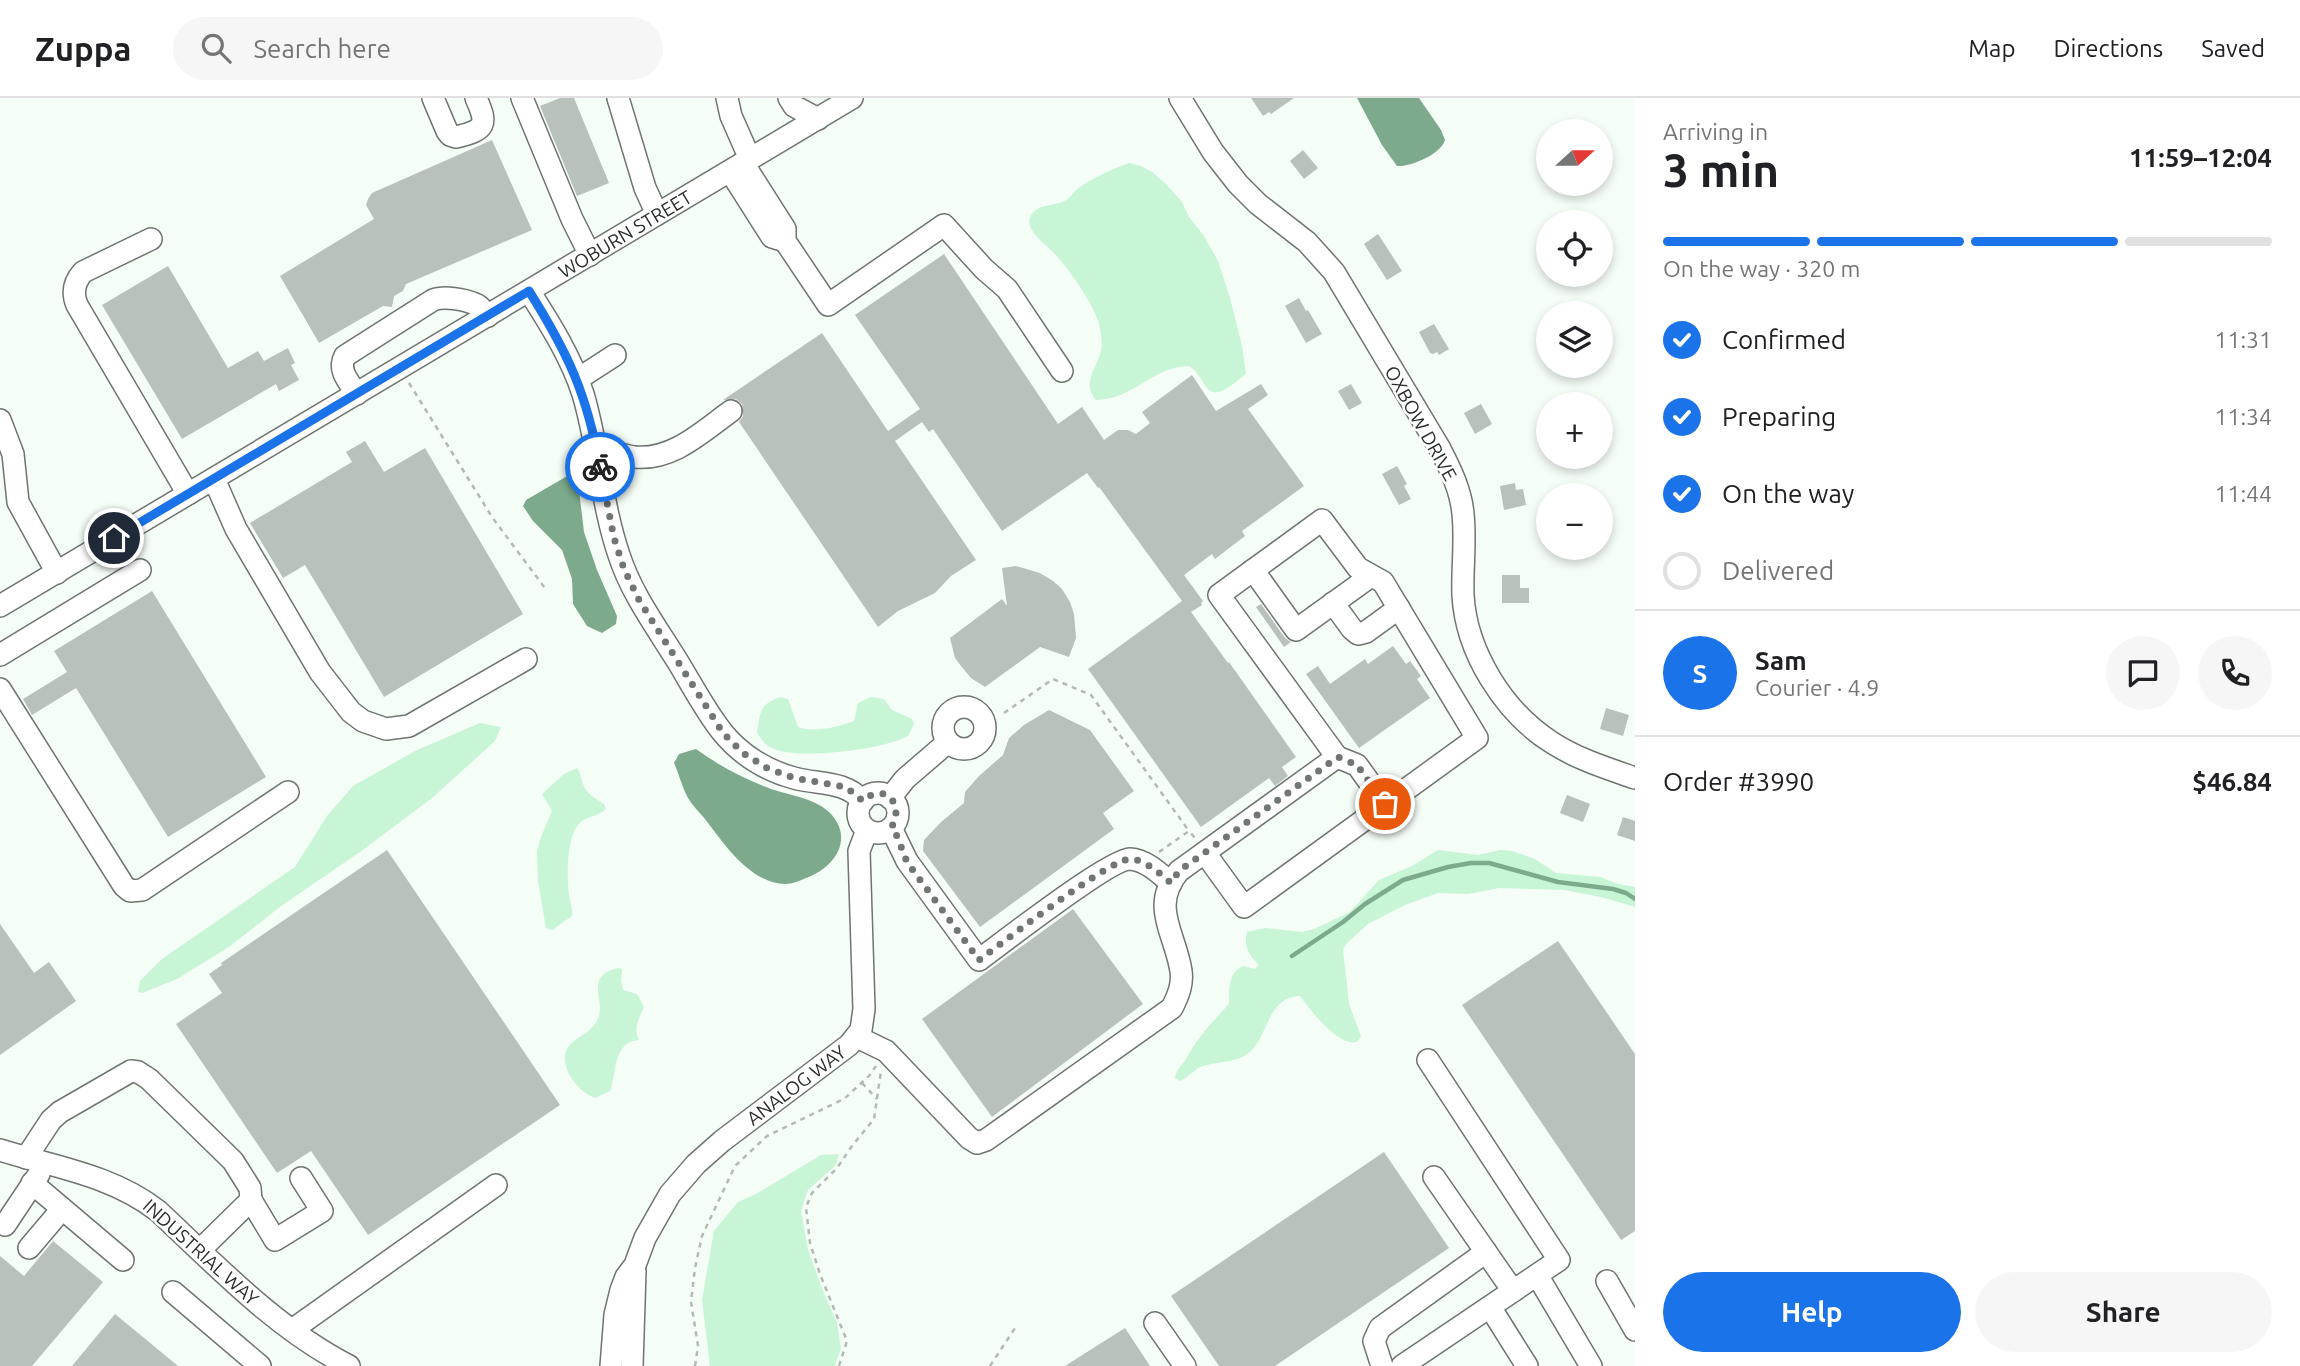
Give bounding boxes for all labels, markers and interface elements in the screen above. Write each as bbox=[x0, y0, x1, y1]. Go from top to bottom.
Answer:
search box bbox=[173, 17, 663, 80]
icon: search bbox=[197, 29, 235, 67]
text: Zuppa bbox=[35, 30, 131, 67]
text: Search here bbox=[253, 34, 391, 63]
text: Map bbox=[1968, 35, 2015, 62]
text: Directions bbox=[2053, 35, 2163, 62]
text: Saved bbox=[2201, 35, 2265, 62]
north arrow bbox=[1536, 119, 1614, 196]
map controls bbox=[1536, 119, 1613, 560]
text: Arriving in bbox=[1663, 119, 1768, 144]
text: 11:59–12:04 bbox=[2129, 143, 2272, 172]
text: 3 min bbox=[1663, 144, 1779, 196]
street label: WOBURN STREET bbox=[554, 185, 696, 282]
button: locate bbox=[1536, 210, 1613, 287]
text: On the way · 320 m bbox=[1663, 256, 1860, 281]
button: layers bbox=[1536, 301, 1613, 378]
icon: check bbox=[1663, 321, 1701, 359]
text: Confirmed bbox=[1722, 325, 1846, 354]
text: 11:31 bbox=[2214, 327, 2272, 352]
street label: OXBOW DRIVE bbox=[1380, 362, 1462, 484]
button: + bbox=[1536, 392, 1613, 469]
icon: check bbox=[1663, 398, 1701, 436]
text: Preparing bbox=[1722, 402, 1836, 431]
text: 11:34 bbox=[2214, 404, 2272, 429]
courier bbox=[565, 432, 635, 502]
icon: bike bbox=[581, 448, 619, 486]
icon: check bbox=[1663, 475, 1701, 513]
text: On the way bbox=[1722, 479, 1854, 508]
text: 11:44 bbox=[2214, 481, 2272, 506]
button: − bbox=[1536, 483, 1613, 560]
pin bbox=[84, 508, 144, 568]
icon: home bbox=[95, 519, 133, 557]
text: Delivered bbox=[1722, 556, 1834, 585]
button: chat bbox=[2106, 636, 2180, 710]
button: phone bbox=[2198, 636, 2272, 710]
text: Sam bbox=[1755, 646, 1807, 675]
text: S bbox=[1693, 659, 1707, 688]
text: Courier · 4.9 bbox=[1755, 675, 1879, 700]
text: Order #3990 bbox=[1663, 767, 1814, 796]
text: $46.84 bbox=[2192, 767, 2272, 796]
pin bbox=[1355, 774, 1415, 834]
icon: bag bbox=[1366, 785, 1404, 823]
street label: ANALOG WAY bbox=[742, 1041, 850, 1129]
street label: INDUSTRIAL WAY bbox=[139, 1194, 263, 1310]
button: Help bbox=[1663, 1272, 1961, 1352]
button: Share bbox=[1975, 1272, 2272, 1352]

